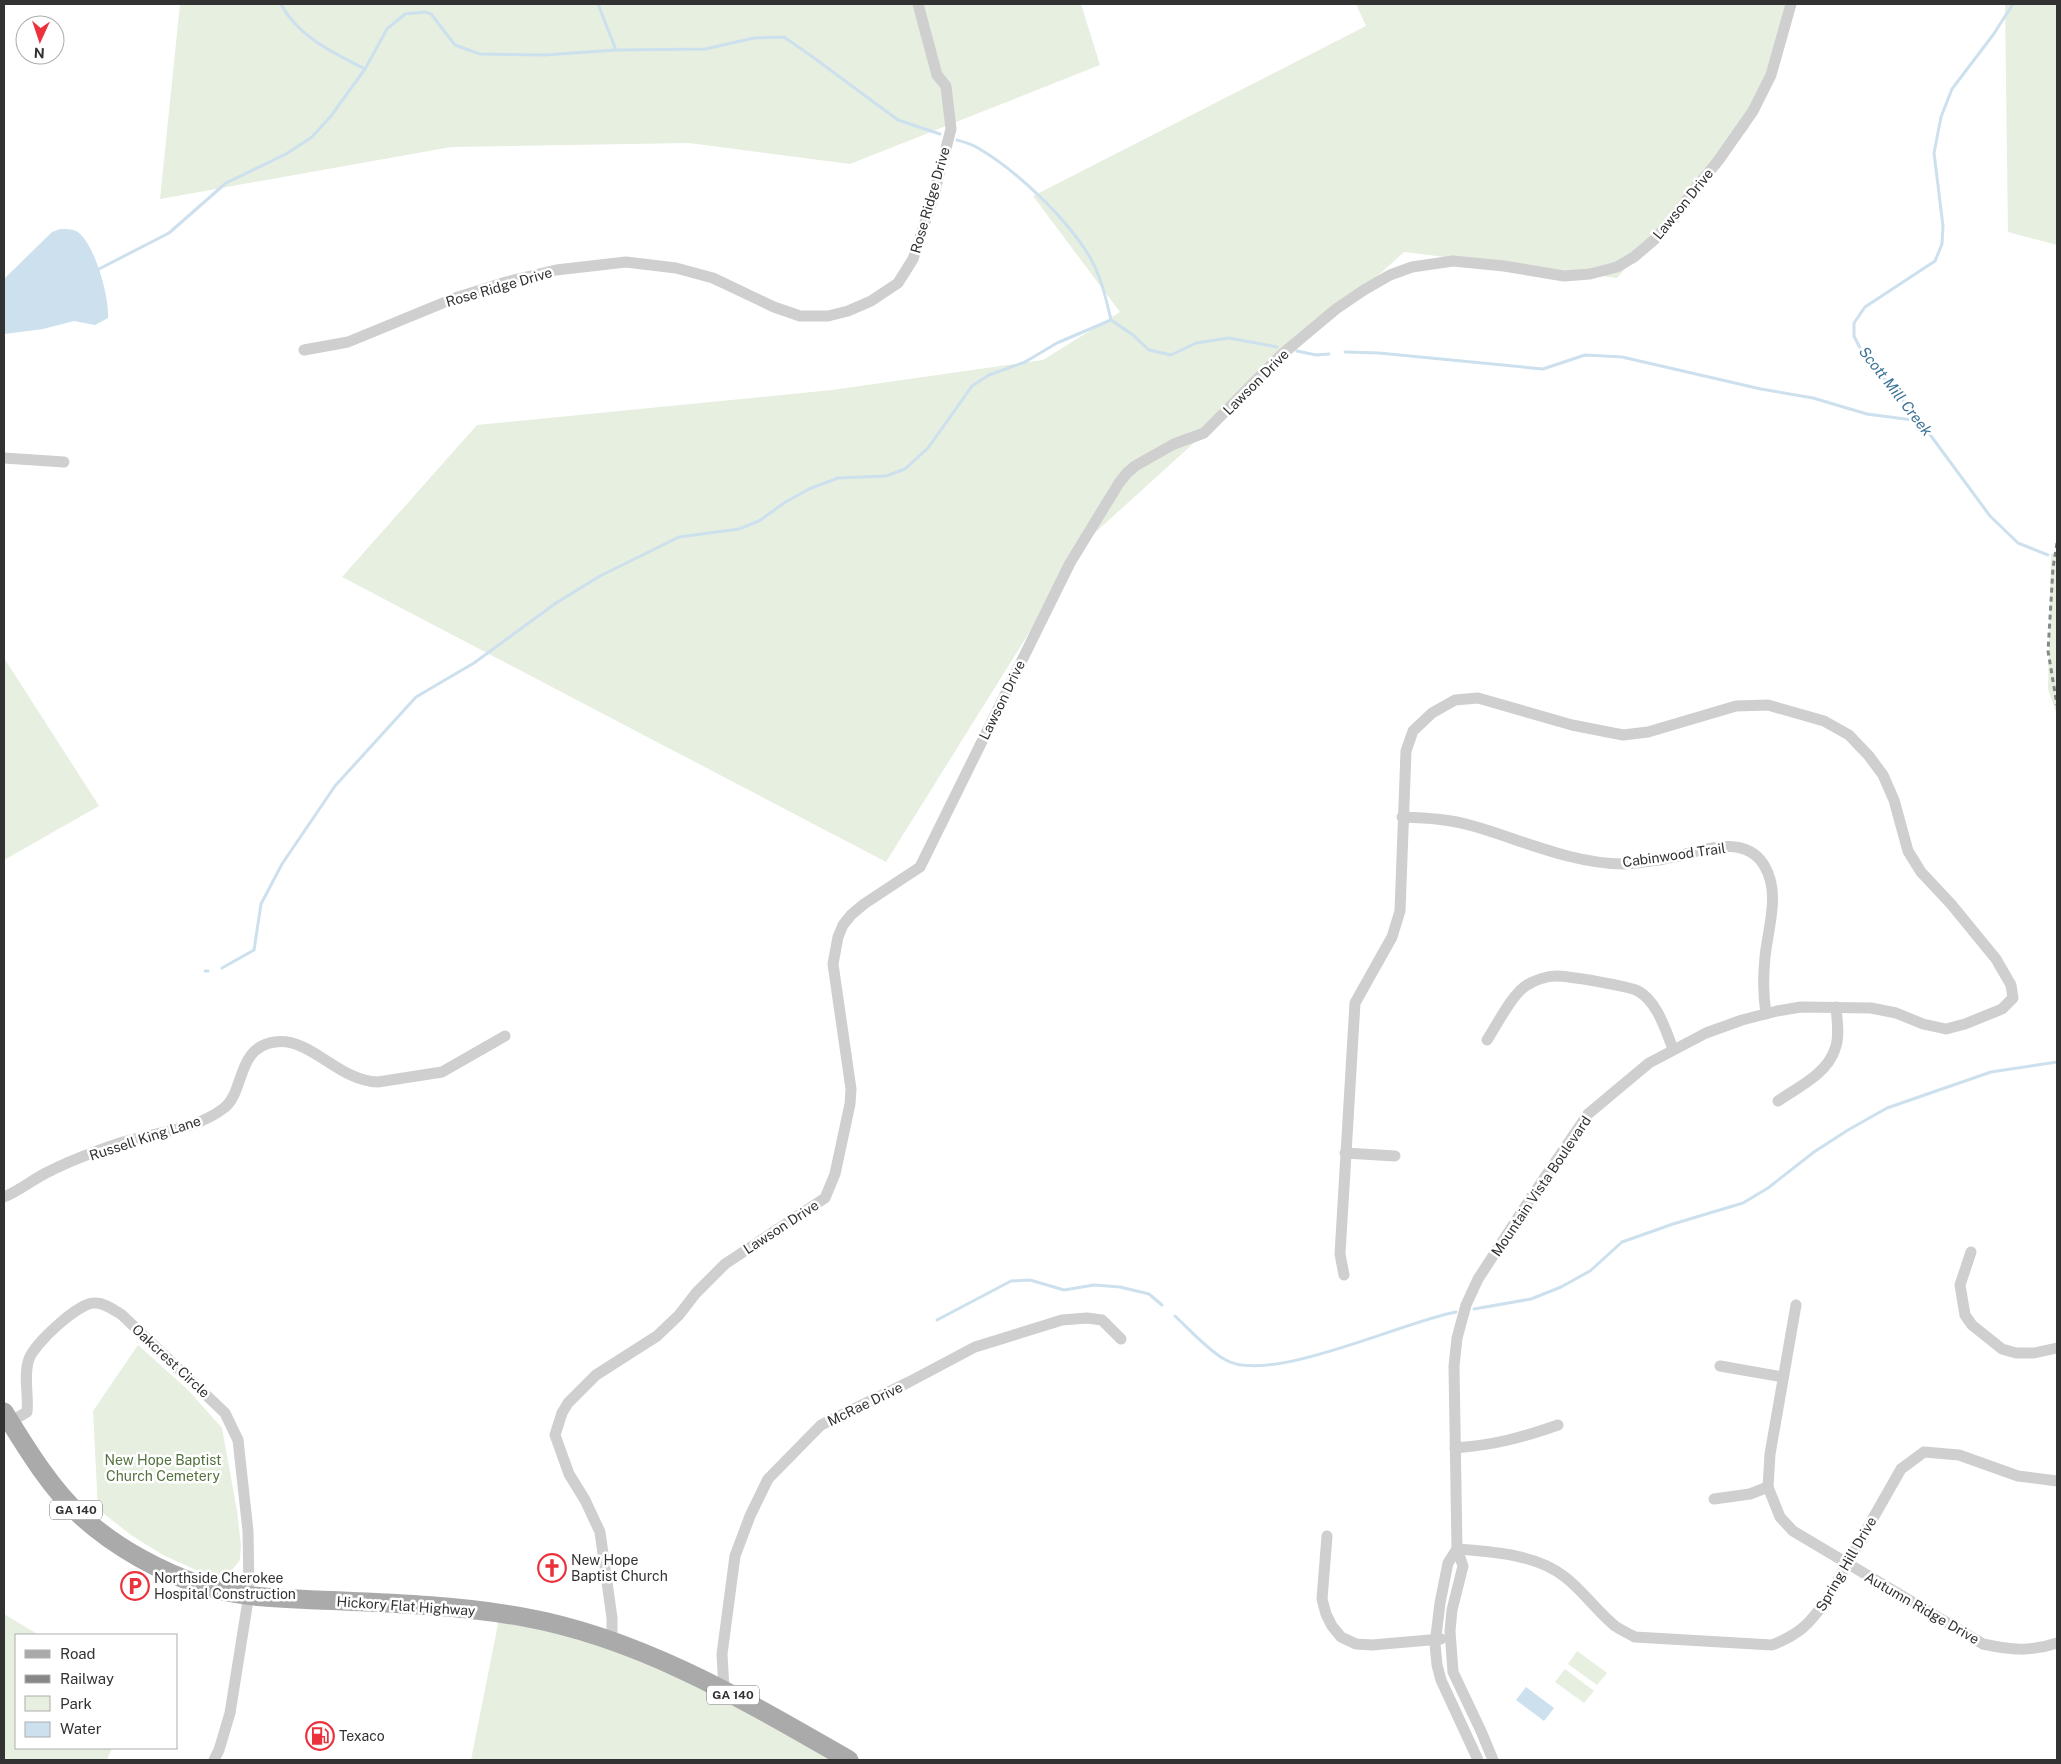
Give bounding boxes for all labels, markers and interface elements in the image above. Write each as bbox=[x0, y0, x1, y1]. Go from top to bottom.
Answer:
north arrow bbox=[15, 15, 65, 65]
text: N bbox=[33, 45, 45, 61]
street label: Rose Ridge Drive bbox=[907, 145, 953, 255]
street label: Lawson Drive bbox=[1650, 165, 1716, 243]
street label: Rose Ridge Drive bbox=[444, 264, 554, 310]
water label: Scott Mill Creek bbox=[1856, 343, 1937, 440]
street label: Lawson Drive bbox=[1220, 346, 1292, 418]
street label: Lawson Drive bbox=[976, 658, 1028, 742]
street label: Cabinwood Trail bbox=[1621, 840, 1727, 870]
street label: Russell King Lane bbox=[87, 1112, 203, 1164]
street label: Mountain Vista Boulevard bbox=[1488, 1113, 1594, 1259]
street label: Lawson Drive bbox=[741, 1197, 822, 1257]
street label: Oakcrest Circle bbox=[129, 1321, 213, 1401]
street label: McRae Drive bbox=[825, 1379, 905, 1429]
park label: New Hope Baptist Church Cemetery bbox=[104, 1452, 222, 1484]
road number: GA 140 bbox=[50, 1500, 102, 1520]
street label: Spring Hill Drive bbox=[1812, 1514, 1880, 1614]
place label: New Hope Baptist Church bbox=[571, 1552, 668, 1584]
church icon: New Hope Baptist Church bbox=[537, 1553, 567, 1583]
street label: Autumn Ridge Drive bbox=[1862, 1569, 1982, 1647]
place label: Northside Cherokee Hospital Construction bbox=[154, 1570, 296, 1602]
parking icon: Northside Cherokee Hospital Construction bbox=[120, 1571, 150, 1601]
street label: Hickory Flat Highway bbox=[336, 1593, 476, 1619]
legend bbox=[15, 1634, 178, 1749]
text: Road bbox=[60, 1645, 96, 1662]
text: Railway bbox=[60, 1670, 114, 1687]
road number: GA 140 bbox=[707, 1686, 759, 1704]
text: Park bbox=[60, 1695, 92, 1712]
text: Water bbox=[60, 1720, 102, 1737]
fuel station icon: Texaco bbox=[305, 1721, 335, 1751]
place label: Texaco bbox=[339, 1728, 385, 1744]

